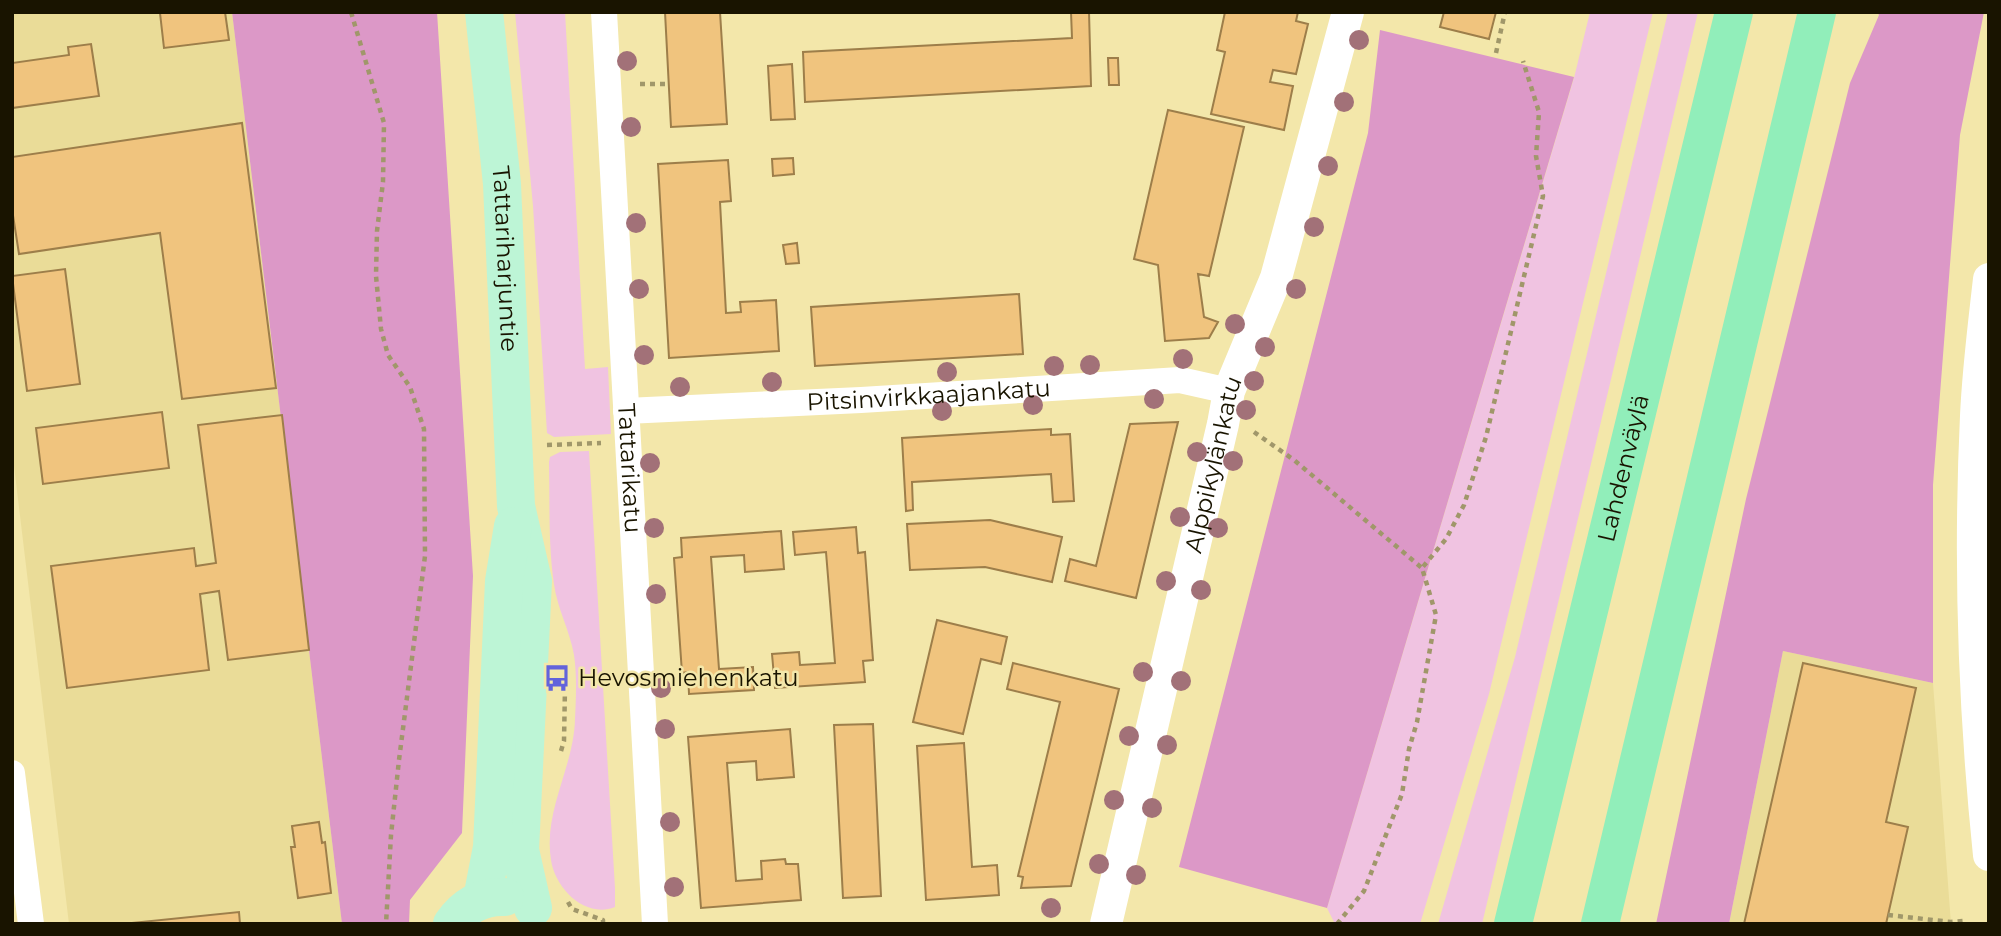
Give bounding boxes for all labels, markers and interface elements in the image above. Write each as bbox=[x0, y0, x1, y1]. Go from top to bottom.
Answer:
street label: Tattariharjuntie bbox=[486, 165, 524, 352]
street label: Alppikylänkatu bbox=[1178, 371, 1248, 556]
street label: Pitsinvirkkaajankatu bbox=[806, 373, 1051, 417]
street label: Lahdenväylä bbox=[1591, 391, 1655, 545]
street label: Tattarikatu bbox=[612, 402, 648, 534]
bus stop icon: Hevosmiehenkatu bbox=[542, 663, 572, 693]
place label: Hevosmiehenkatu bbox=[578, 663, 799, 692]

